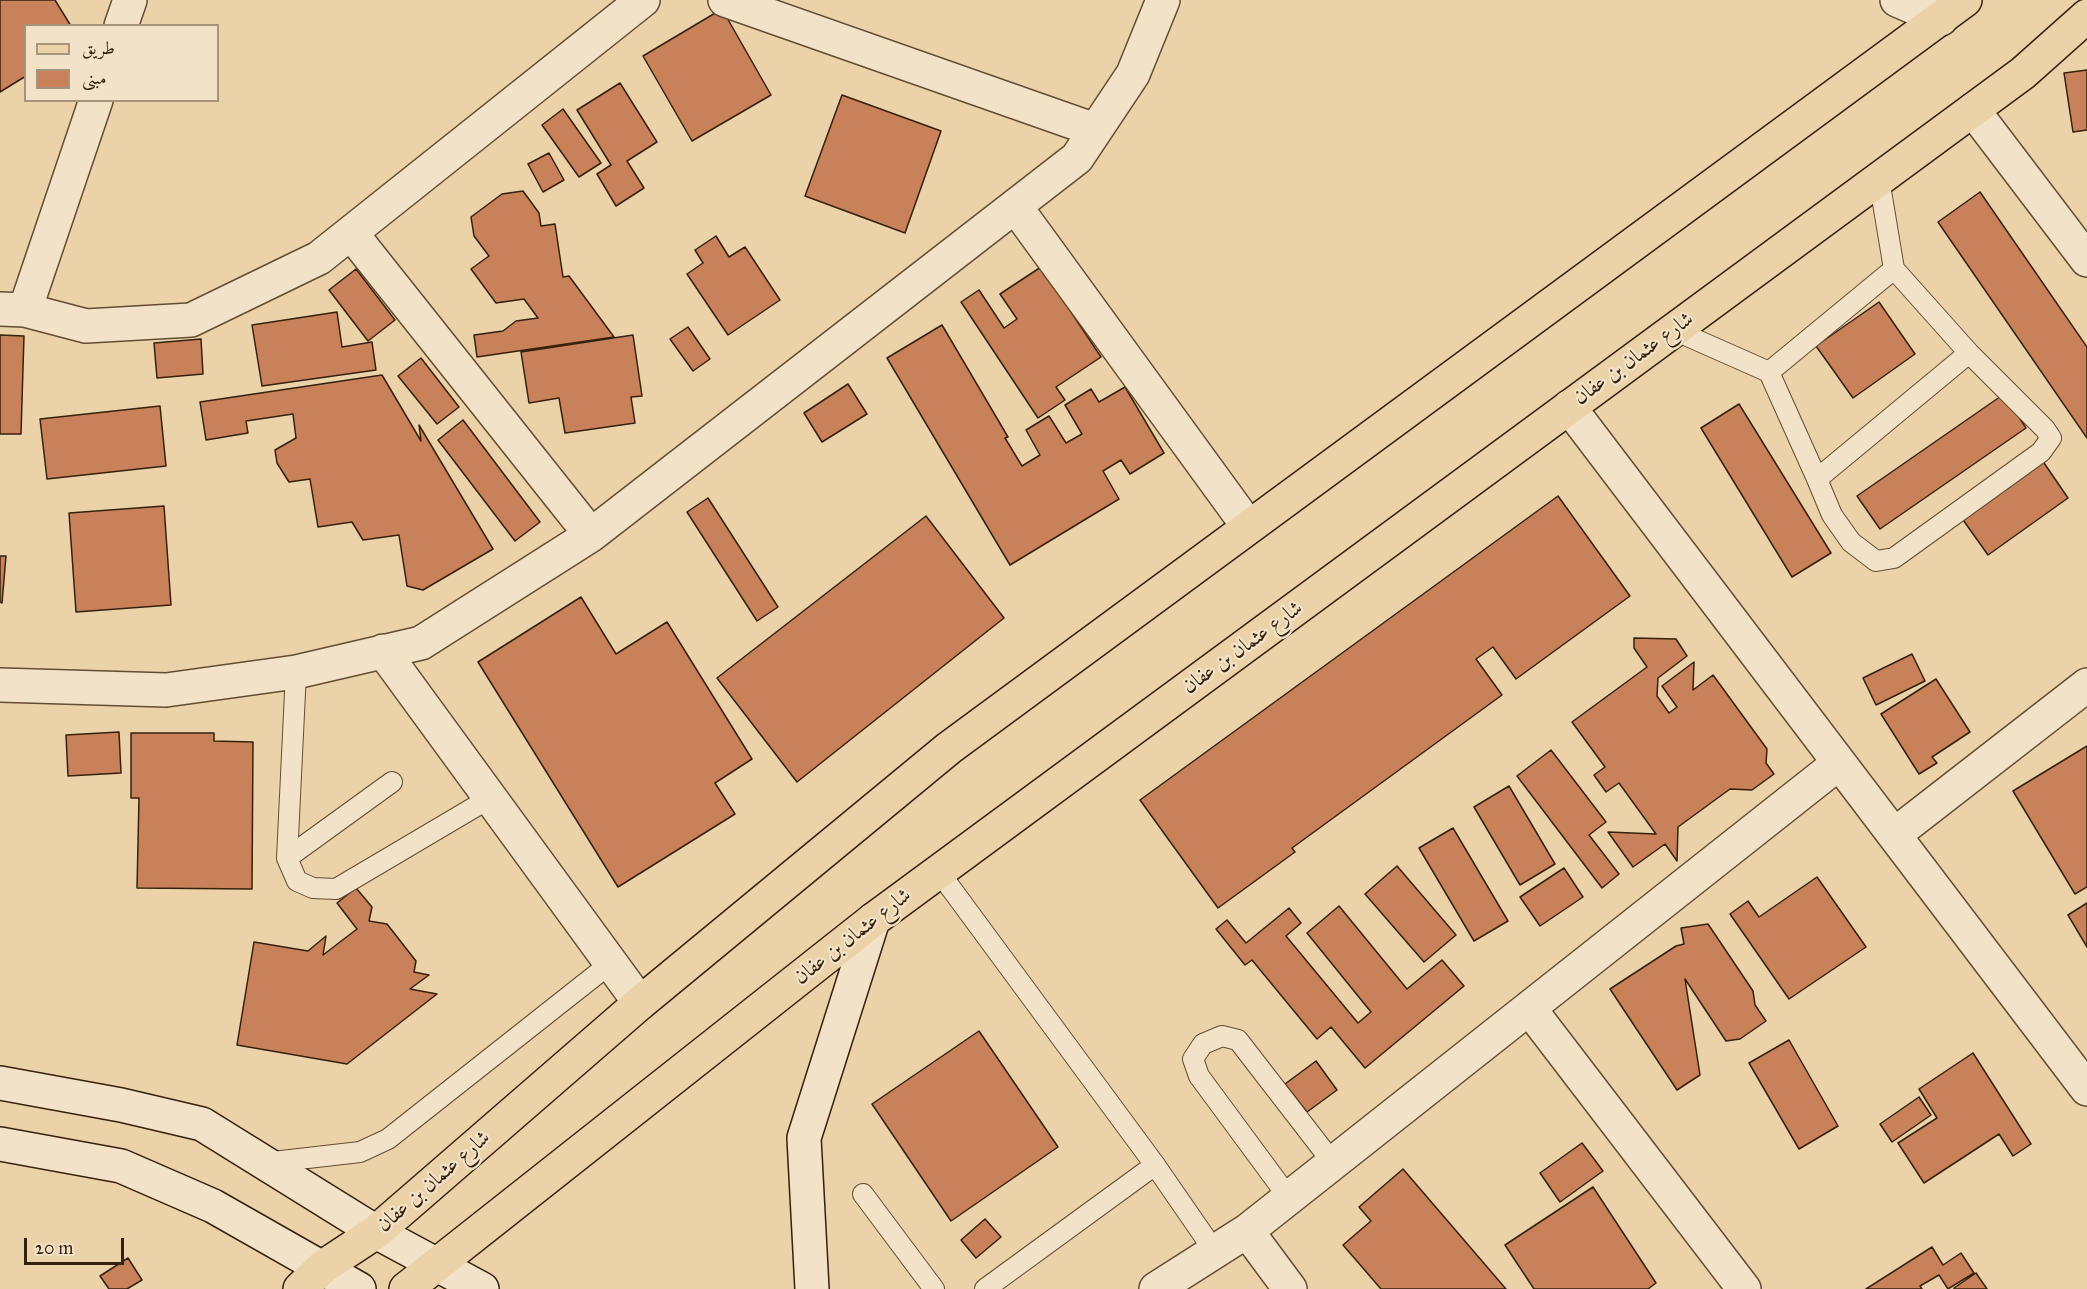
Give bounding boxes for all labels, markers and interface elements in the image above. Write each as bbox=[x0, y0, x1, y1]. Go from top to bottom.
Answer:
legend bbox=[24, 24, 219, 102]
text: طريق bbox=[82, 37, 115, 59]
text: مبنى bbox=[82, 67, 107, 89]
street label: شارع عثمان بن عفان bbox=[1569, 307, 1699, 411]
street label: شارع عثمان بن عفان bbox=[1178, 596, 1308, 700]
street label: شارع عثمان بن عفان bbox=[789, 883, 917, 991]
street label: شارع عثمان بن عفان bbox=[372, 1126, 496, 1238]
scale bar bbox=[27, 1226, 128, 1264]
text: 20 m bbox=[35, 1237, 73, 1259]

